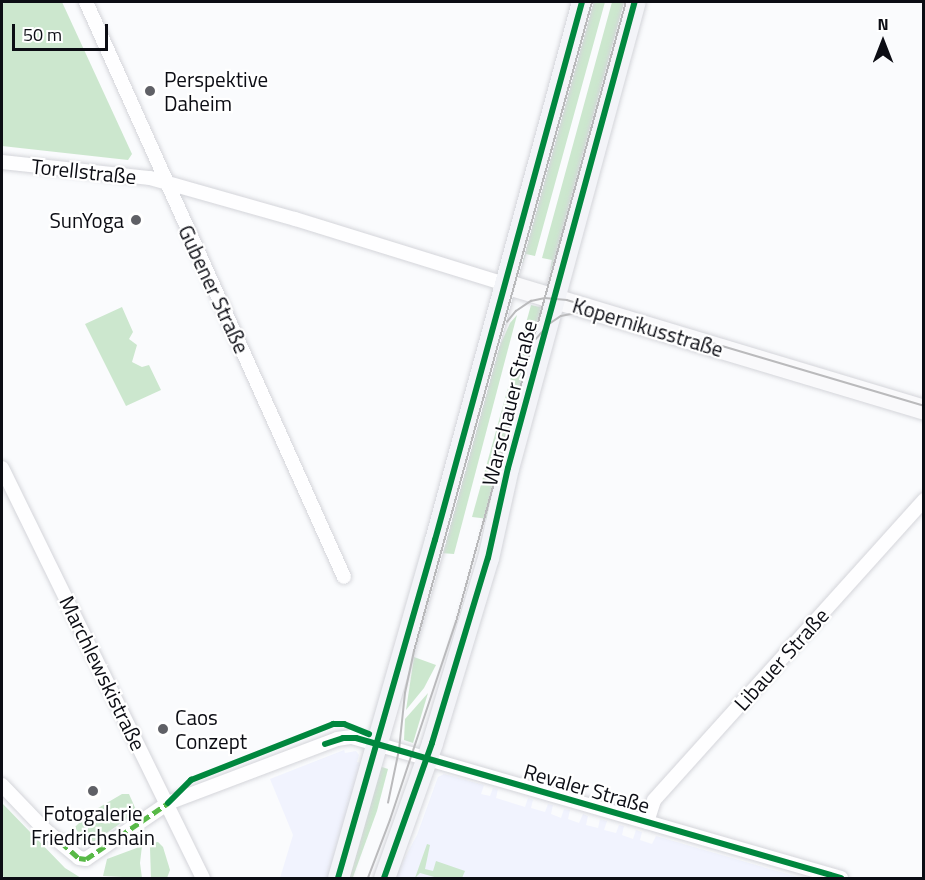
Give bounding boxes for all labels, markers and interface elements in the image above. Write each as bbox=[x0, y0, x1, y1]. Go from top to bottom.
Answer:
scale bar bbox=[15, 12, 111, 50]
north arrow bbox=[853, 12, 913, 72]
text: N bbox=[877, 12, 889, 36]
text: 50 m bbox=[23, 21, 62, 48]
place label: Perspektive Daheim bbox=[164, 66, 268, 116]
marker: Perspektive Daheim bbox=[141, 82, 159, 100]
street label: Torellstraße bbox=[30, 153, 138, 189]
place label: SunYoga bbox=[49, 207, 124, 233]
marker: SunYoga bbox=[129, 213, 143, 227]
street label: Gubener Straße bbox=[173, 221, 255, 357]
street label: Kopernikusstraße bbox=[570, 292, 726, 362]
street label: Warschauer Straße bbox=[476, 318, 542, 488]
street label: Marchlewskistraße bbox=[55, 592, 151, 754]
street label: Libauer Straße bbox=[729, 603, 833, 715]
place label: Caos Conzept bbox=[175, 704, 247, 754]
marker: Caos Conzept bbox=[156, 722, 170, 736]
street label: Revaler Straße bbox=[521, 758, 653, 818]
marker: Fotogalerie Friedrichshain bbox=[86, 784, 100, 798]
place label: Fotogalerie Friedrichshain bbox=[31, 800, 155, 850]

